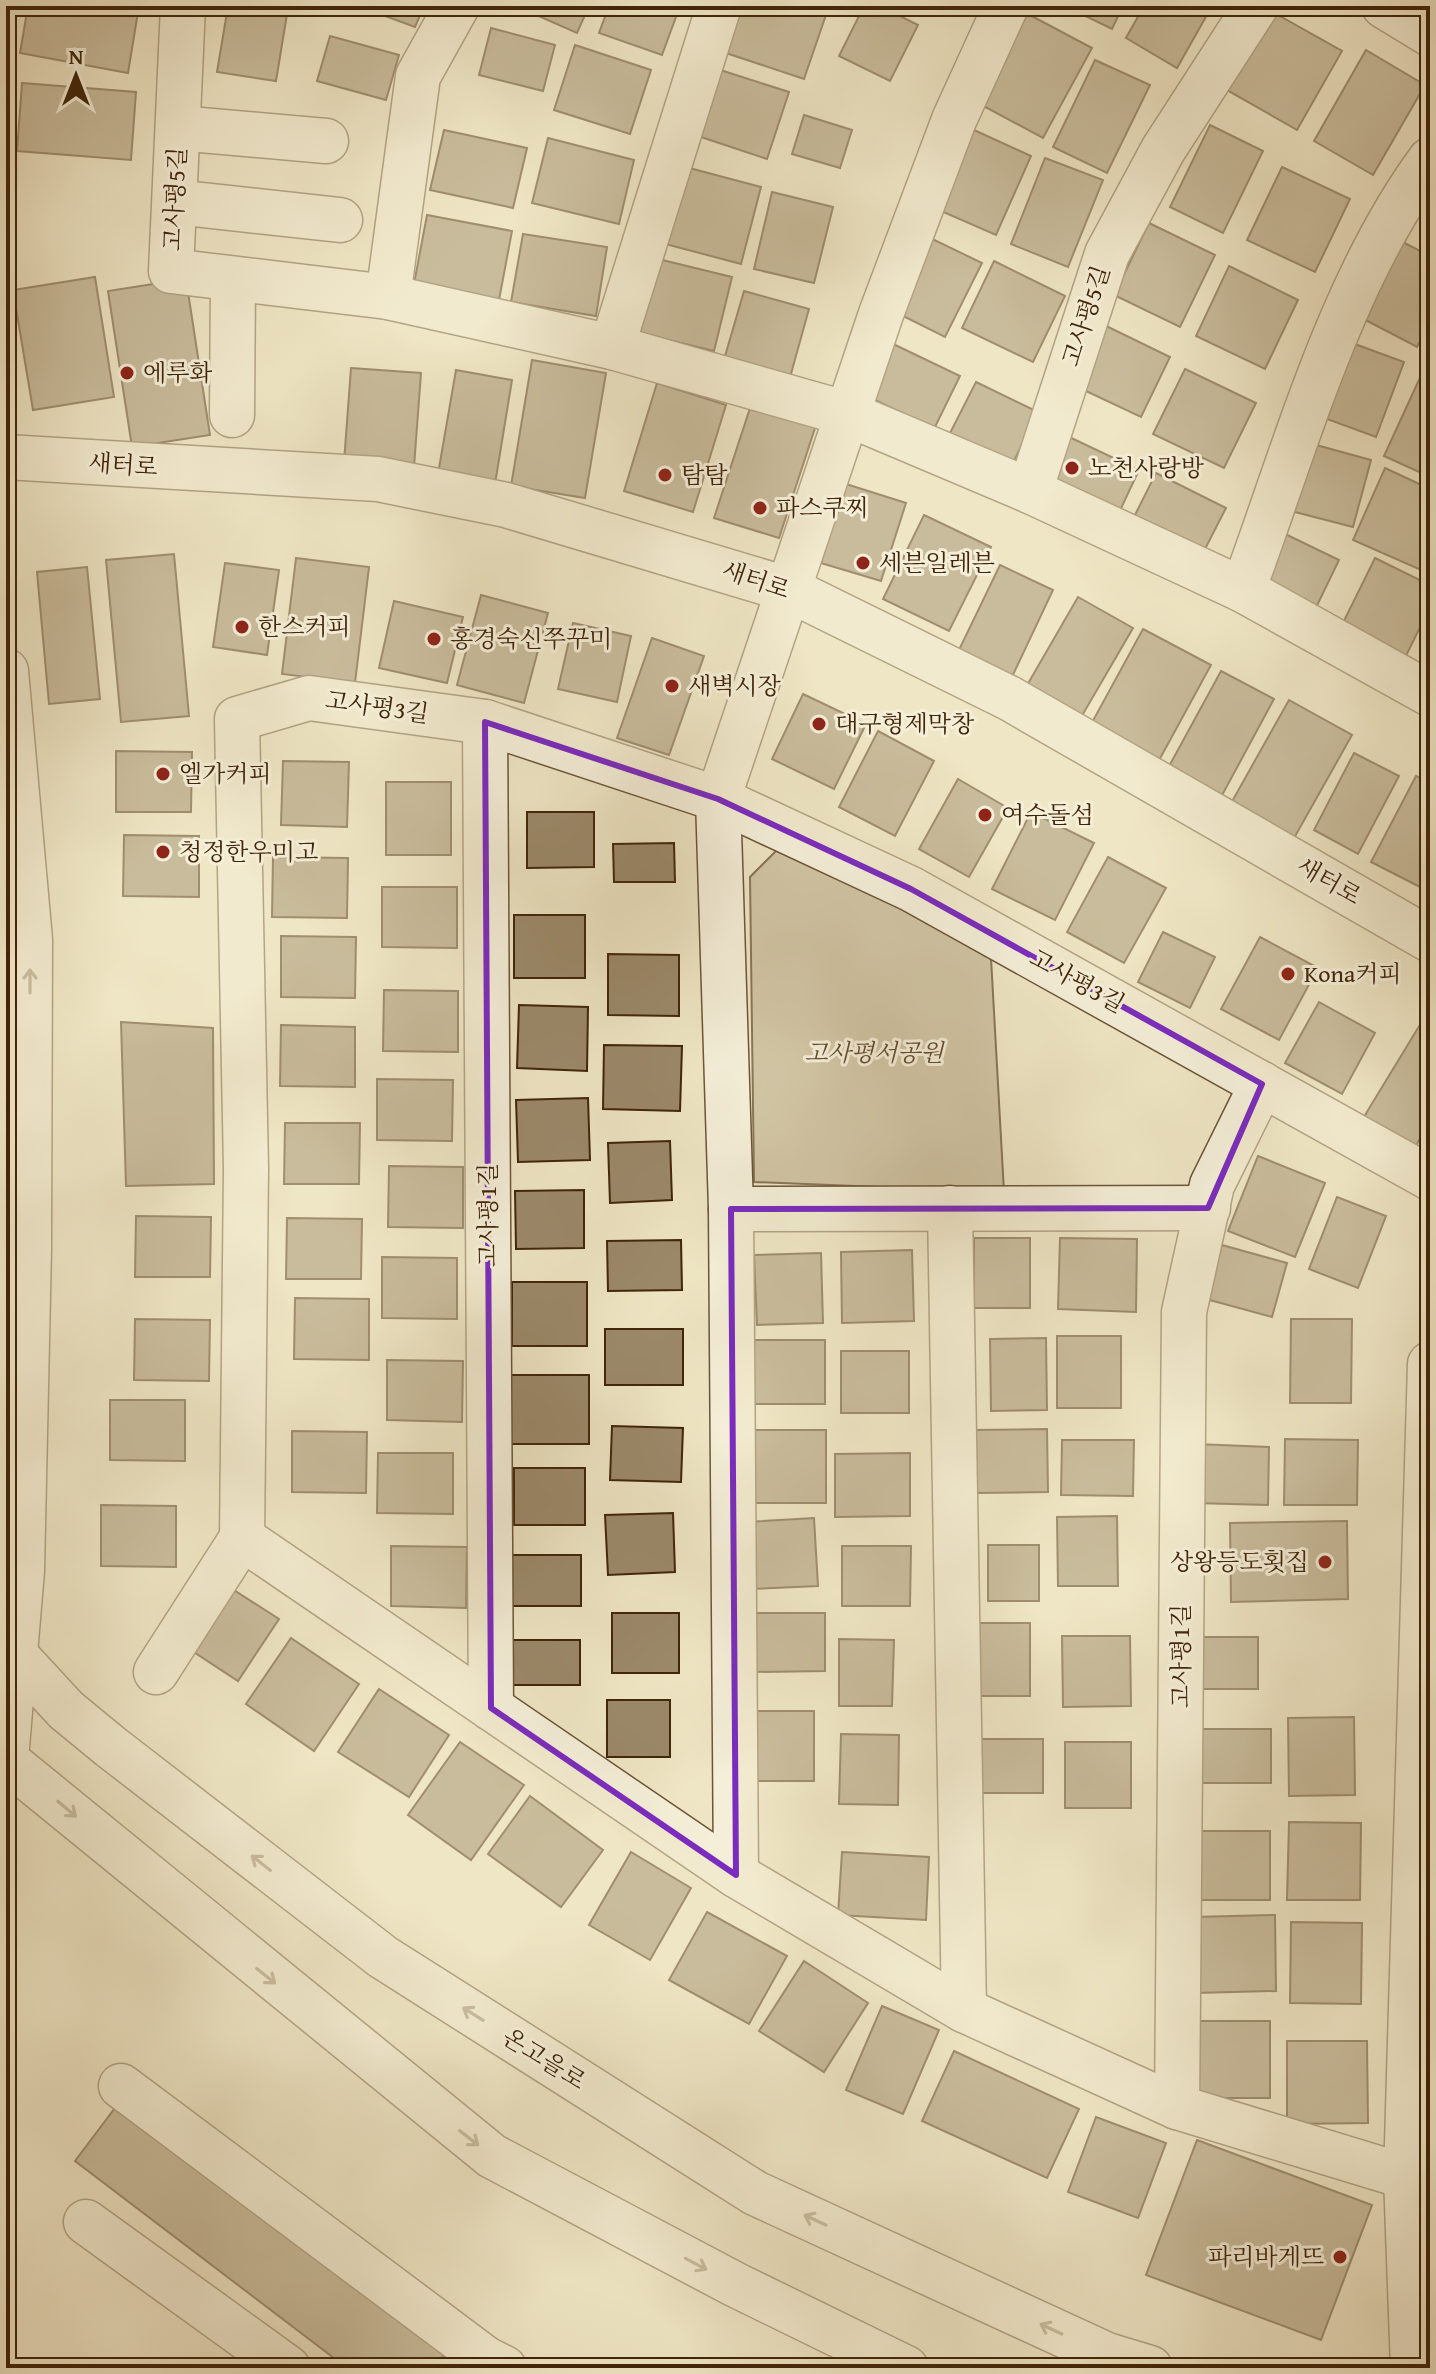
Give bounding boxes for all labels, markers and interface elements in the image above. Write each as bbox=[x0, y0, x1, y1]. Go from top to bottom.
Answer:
north arrow bbox=[36, 36, 116, 116]
text: N bbox=[69, 40, 84, 72]
street label: 고사평5길 bbox=[154, 146, 195, 252]
street label: 고사평5길 bbox=[1053, 261, 1118, 371]
place label: 에루화 bbox=[143, 355, 213, 390]
marker: 에루화 bbox=[118, 364, 136, 382]
street label: 새터로 bbox=[87, 445, 159, 484]
place label: 노천사랑방 bbox=[1088, 450, 1205, 485]
place label: 탐탐 bbox=[681, 457, 728, 492]
marker: 노천사랑방 bbox=[1063, 459, 1081, 477]
marker: 탐탐 bbox=[656, 466, 674, 484]
place label: 파스쿠찌 bbox=[776, 490, 869, 525]
marker: 파스쿠찌 bbox=[751, 499, 769, 517]
place label: 세븐일레븐 bbox=[879, 545, 995, 580]
street label: 새터로 bbox=[718, 552, 795, 607]
marker: 세븐일레븐 bbox=[854, 554, 872, 572]
place label: 한스커피 bbox=[258, 609, 351, 644]
marker: 한스커피 bbox=[233, 618, 251, 636]
place label: 홍경숙신쭈꾸미 bbox=[450, 621, 612, 656]
marker: 홍경숙신쭈꾸미 bbox=[425, 630, 443, 648]
place label: 새벽시장 bbox=[688, 668, 782, 703]
marker: 새벽시장 bbox=[663, 677, 681, 695]
street label: 고사평3길 bbox=[323, 682, 431, 731]
place label: 대구형제막창 bbox=[835, 706, 975, 741]
marker: 대구형제막창 bbox=[810, 715, 828, 733]
place label: 엘가커피 bbox=[179, 756, 272, 791]
marker: 엘가커피 bbox=[154, 765, 172, 783]
place label: 여수돌섬 bbox=[1001, 797, 1094, 832]
marker: 여수돌섬 bbox=[976, 806, 994, 824]
place label: 청정한우미고 bbox=[179, 834, 318, 869]
marker: 청정한우미고 bbox=[154, 843, 172, 861]
street label: 새터로 bbox=[1290, 848, 1368, 913]
street label: 고사평3길 bbox=[1023, 940, 1131, 1021]
place label: Kona커피 bbox=[1304, 956, 1402, 991]
marker: Kona커피 bbox=[1279, 965, 1297, 983]
one-way arrow bbox=[22, 968, 38, 995]
park label: 고사평서공원 bbox=[804, 1035, 945, 1070]
street label: 고사평1길 bbox=[470, 1163, 505, 1267]
place label: 상왕등도횟집 bbox=[1170, 1544, 1309, 1579]
marker: 상왕등도횟집 bbox=[1316, 1553, 1334, 1571]
street label: 고사평1길 bbox=[1163, 1604, 1198, 1708]
one-way arrow bbox=[56, 1800, 77, 1818]
one-way arrow bbox=[251, 1855, 272, 1872]
one-way arrow bbox=[256, 1967, 276, 1985]
one-way arrow bbox=[462, 2005, 485, 2021]
street label: 온고을로 bbox=[496, 2019, 593, 2098]
one-way arrow bbox=[458, 2130, 479, 2147]
one-way arrow bbox=[803, 2212, 828, 2227]
place label: 파리바게뜨 bbox=[1208, 2239, 1324, 2274]
marker: 파리바게뜨 bbox=[1331, 2248, 1349, 2266]
one-way arrow bbox=[684, 2257, 708, 2273]
one-way arrow bbox=[1040, 2321, 1064, 2336]

